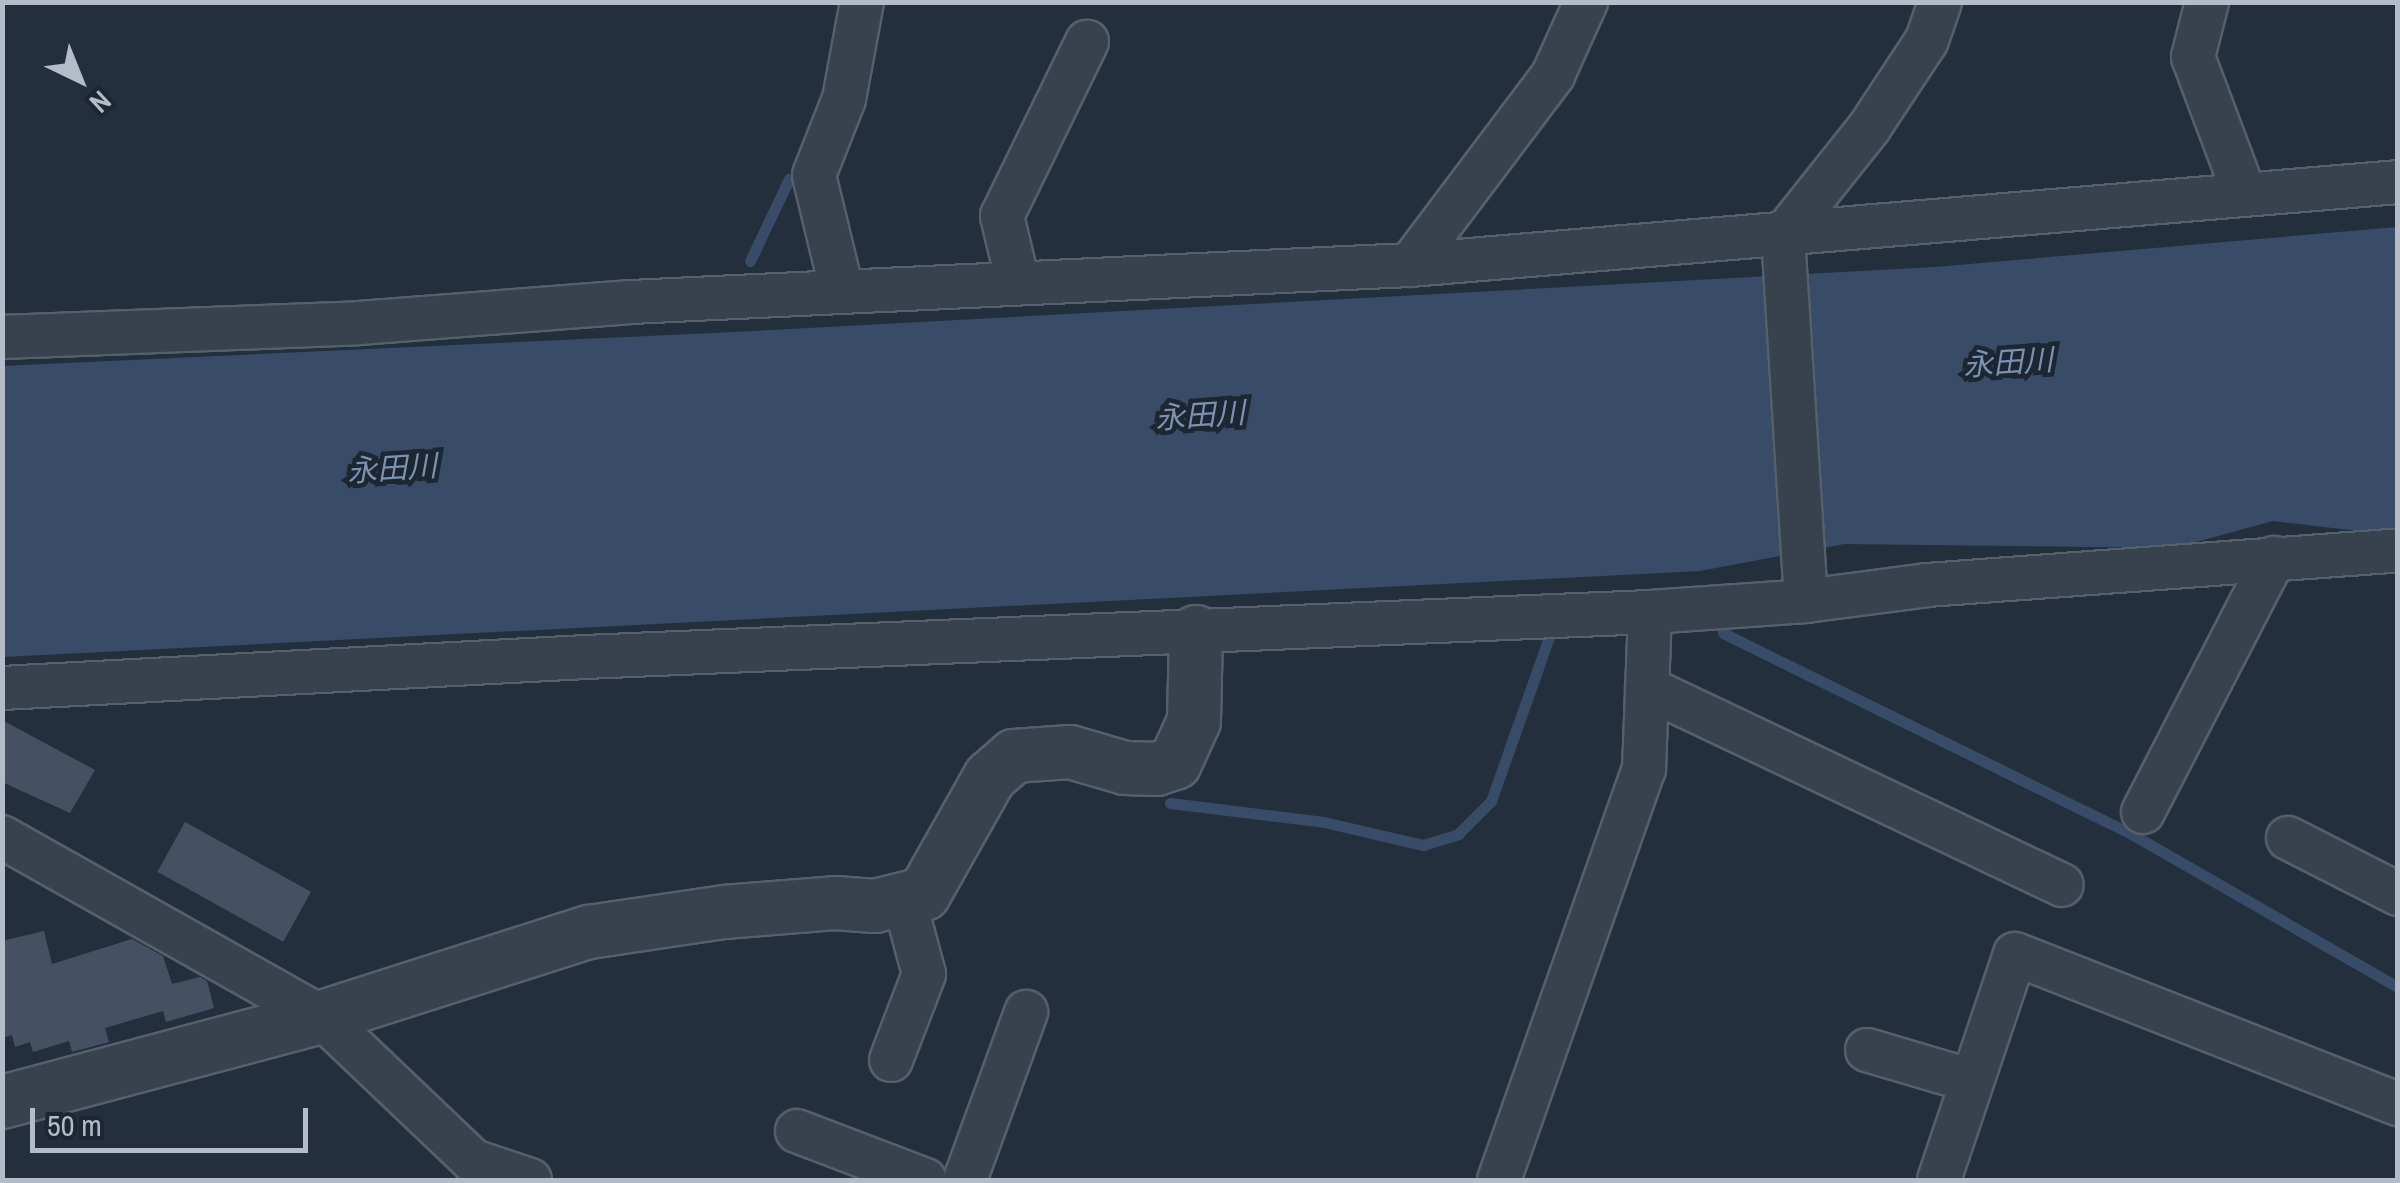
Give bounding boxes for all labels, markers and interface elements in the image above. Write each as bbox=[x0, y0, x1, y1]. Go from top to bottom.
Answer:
north arrow bbox=[30, 30, 130, 130]
text: N bbox=[81, 82, 119, 121]
water label: 永田川 bbox=[1962, 341, 2054, 383]
water label: 永田川 bbox=[1154, 394, 1246, 436]
water label: 永田川 bbox=[346, 447, 438, 489]
scale bar bbox=[35, 1088, 312, 1150]
text: 50 m bbox=[47, 1105, 102, 1145]

